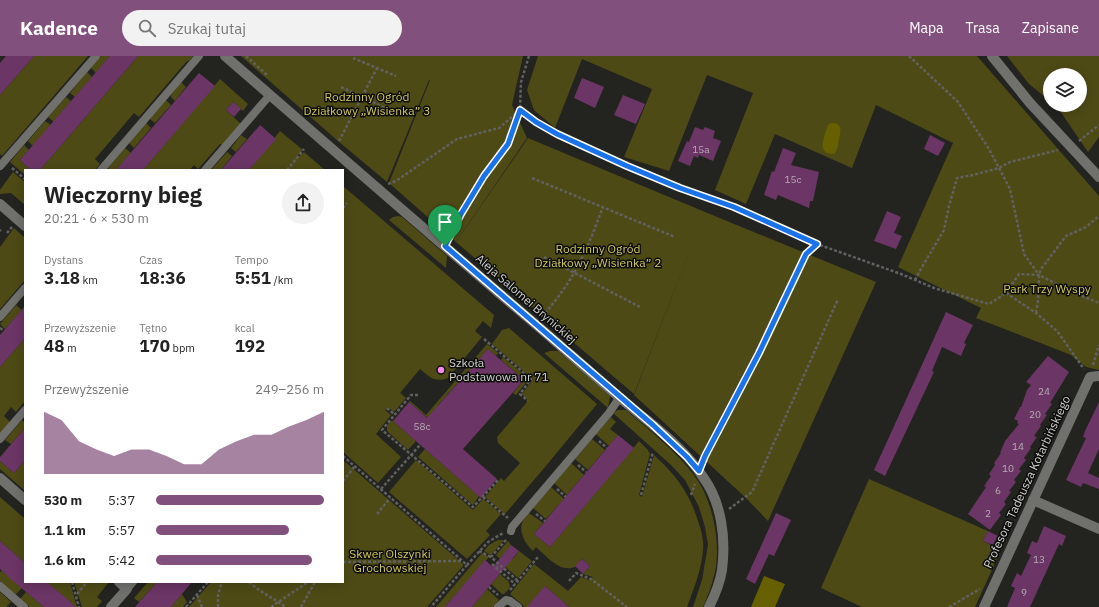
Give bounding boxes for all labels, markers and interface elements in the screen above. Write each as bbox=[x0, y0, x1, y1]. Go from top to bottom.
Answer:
search box bbox=[122, 10, 402, 46]
text: Kadence bbox=[20, 16, 98, 40]
icon: search bbox=[136, 17, 158, 39]
text: Szukaj tutaj bbox=[168, 19, 246, 38]
text: Mapa bbox=[909, 19, 944, 37]
text: Trasa bbox=[966, 19, 1000, 37]
text: Zapisane bbox=[1022, 19, 1079, 37]
map controls bbox=[1043, 68, 1087, 112]
button: layers bbox=[1043, 68, 1087, 112]
park label: Rodzinny Ogród Działkowy „Wisienka” 3 bbox=[304, 89, 430, 118]
house number: 15a bbox=[692, 143, 710, 156]
house number: 15c bbox=[784, 173, 802, 186]
text: Wieczorny bieg bbox=[44, 180, 202, 209]
button: share bbox=[282, 182, 324, 224]
pin bbox=[428, 205, 462, 246]
text: 20:21 · 6 × 530 m bbox=[44, 210, 149, 227]
icon: arrive bbox=[434, 211, 456, 233]
park label: Rodzinny Ogród Działkowy „Wisienka” 2 bbox=[535, 241, 661, 270]
street label: Aleja Salomei Brynickiej bbox=[473, 251, 580, 347]
text: Dystans bbox=[44, 253, 83, 267]
text: Czas bbox=[139, 253, 163, 267]
text: Tempo bbox=[235, 253, 268, 267]
text: 3.18 bbox=[44, 267, 80, 289]
text: 18:36 bbox=[139, 267, 186, 289]
text: 5:51 bbox=[235, 267, 271, 289]
text: km bbox=[80, 273, 98, 287]
text: /km bbox=[271, 273, 293, 287]
park label: Park Trzy Wyspy bbox=[1003, 281, 1091, 296]
text: Przewyższenie bbox=[44, 321, 116, 335]
text: Tętno bbox=[139, 321, 167, 335]
text: kcal bbox=[235, 321, 255, 335]
text: 48 bbox=[44, 335, 64, 357]
text: 170 bbox=[139, 335, 170, 357]
text: 192 bbox=[235, 335, 265, 357]
text: m bbox=[64, 341, 77, 355]
text: bpm bbox=[170, 341, 195, 355]
place label: Szkoła Podstawowa nr 71 bbox=[449, 355, 549, 384]
marker: Szkoła Podstawowa nr 71 bbox=[436, 365, 446, 375]
text: Przewyższenie bbox=[44, 381, 129, 398]
text: 249–256 m bbox=[255, 381, 324, 398]
house number: 24 bbox=[1038, 385, 1050, 398]
street label: Profesora Tadeusza Kotarbińskiego bbox=[980, 393, 1073, 570]
house number: 20 bbox=[1029, 408, 1041, 421]
house number: 58c bbox=[413, 420, 431, 433]
house number: 14 bbox=[1012, 440, 1024, 453]
house number: 10 bbox=[1002, 462, 1014, 475]
house number: 6 bbox=[995, 484, 1001, 497]
text: 530 m bbox=[44, 492, 82, 509]
text: 5:37 bbox=[108, 492, 135, 509]
house number: 2 bbox=[985, 507, 991, 520]
text: 1.1 km bbox=[44, 522, 86, 539]
text: 5:57 bbox=[108, 522, 135, 539]
park label: Skwer Olszynki Grochowskiej bbox=[349, 546, 431, 575]
text: 1.6 km bbox=[44, 552, 86, 569]
text: 5:42 bbox=[108, 552, 135, 569]
house number: 13 bbox=[1033, 553, 1045, 566]
house number: 9 bbox=[1021, 586, 1027, 599]

